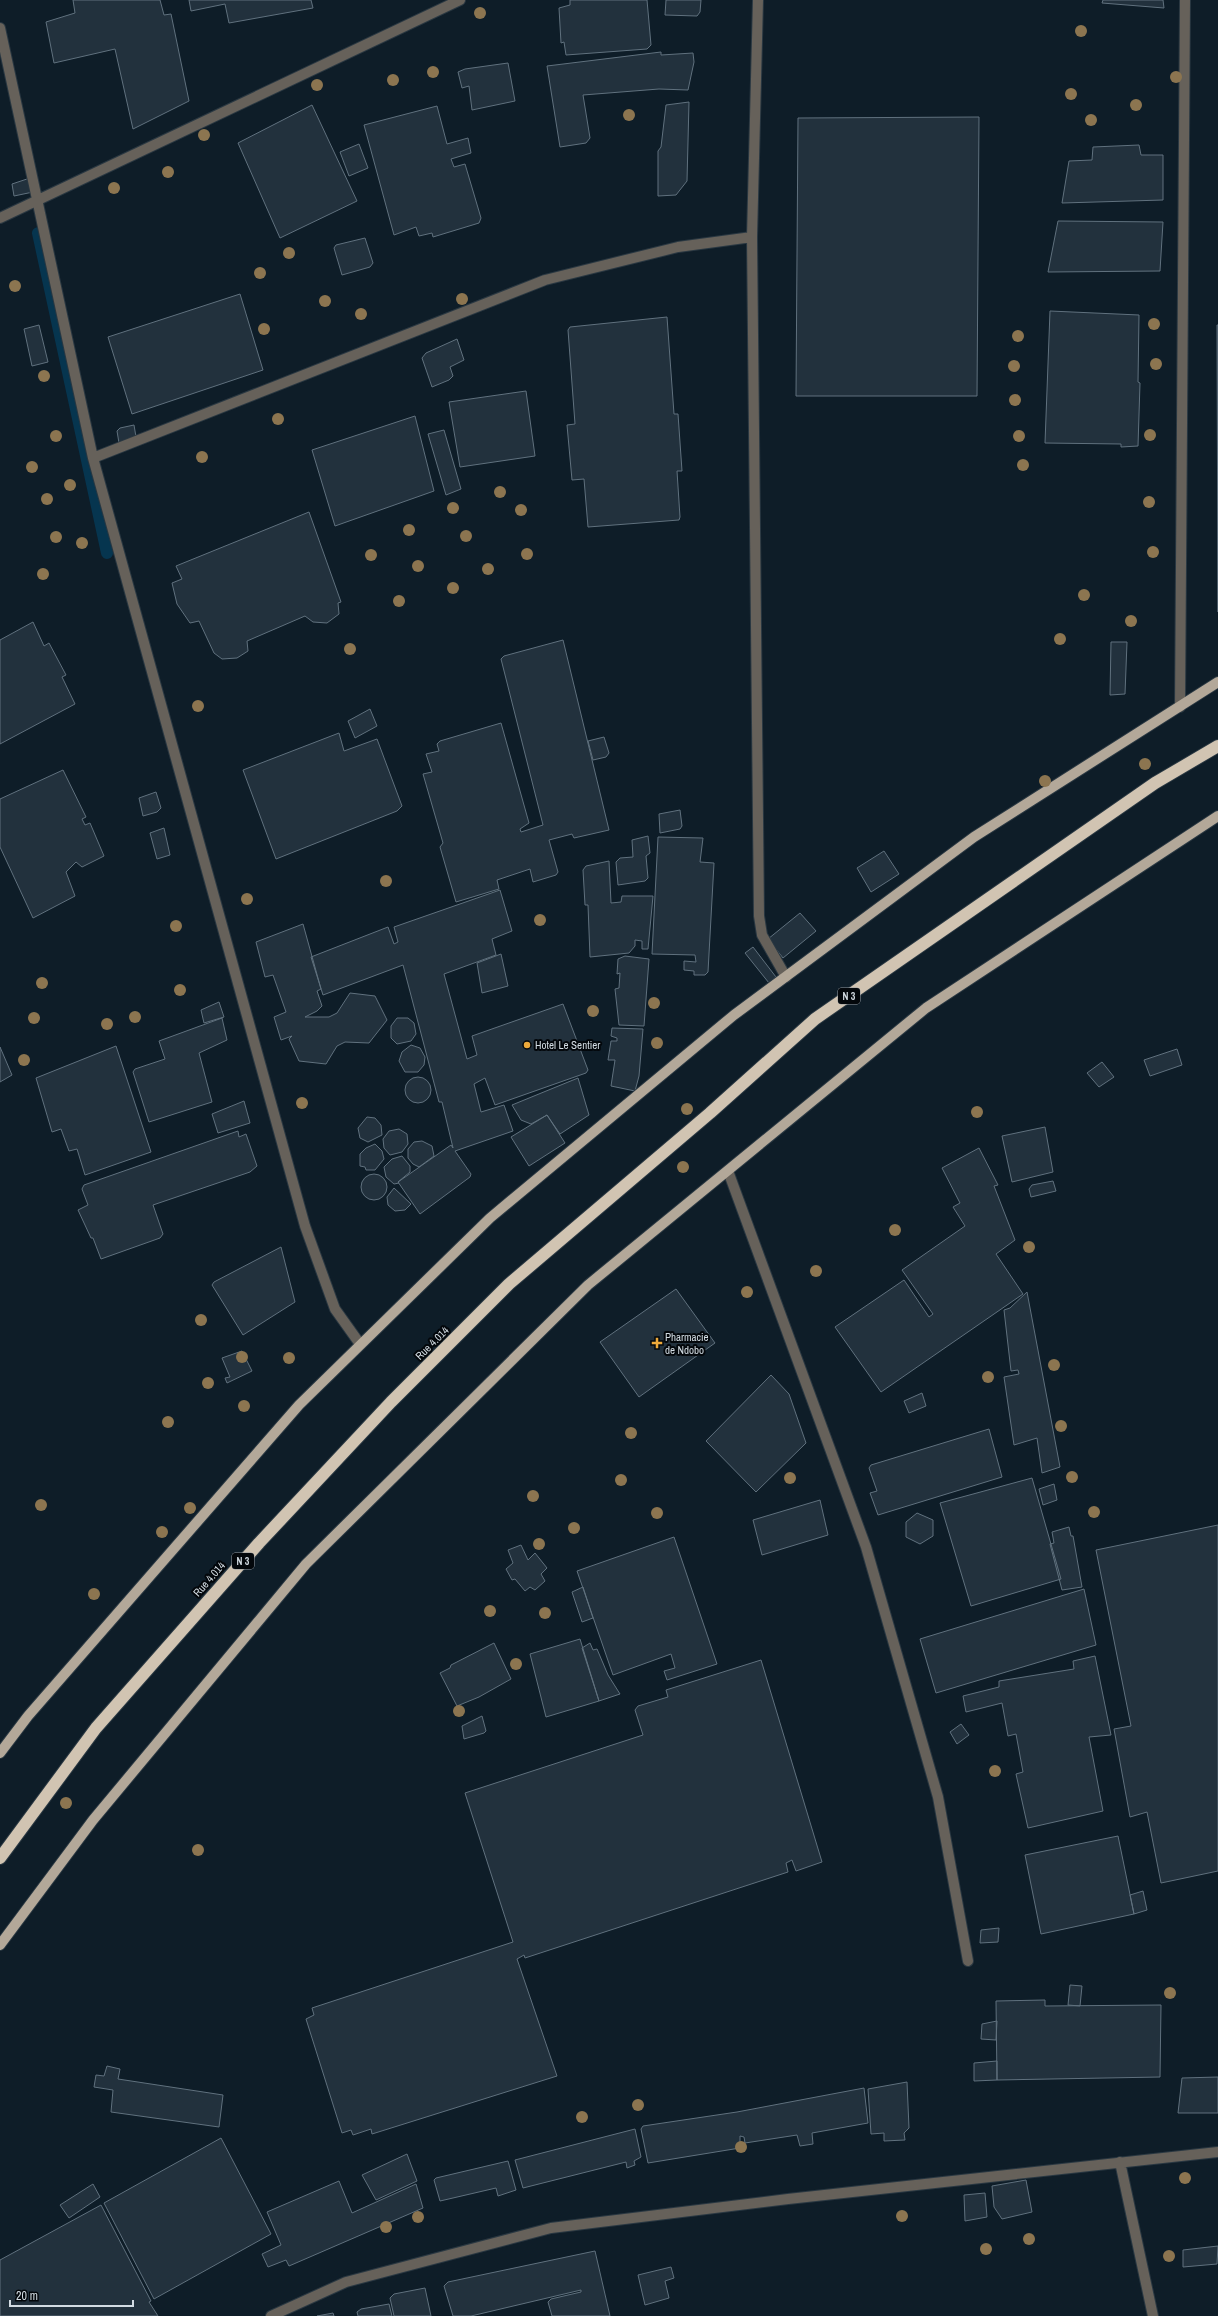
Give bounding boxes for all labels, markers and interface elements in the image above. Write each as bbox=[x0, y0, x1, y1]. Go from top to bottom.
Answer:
road number: N 3 bbox=[838, 988, 860, 1004]
place label: Hotel Le Sentier bbox=[535, 1038, 600, 1052]
marker: Hotel Le Sentier bbox=[522, 1040, 532, 1050]
street label: Rue 4.014 bbox=[412, 1323, 452, 1363]
place label: Pharmacie de Ndobo bbox=[665, 1330, 709, 1357]
marker: Pharmacie de Ndobo bbox=[652, 1338, 662, 1348]
road number: N 3 bbox=[232, 1553, 254, 1569]
street label: Rue 4.014 bbox=[190, 1559, 228, 1599]
scale bar bbox=[10, 2282, 133, 2308]
text: 20 m bbox=[16, 2288, 38, 2304]

